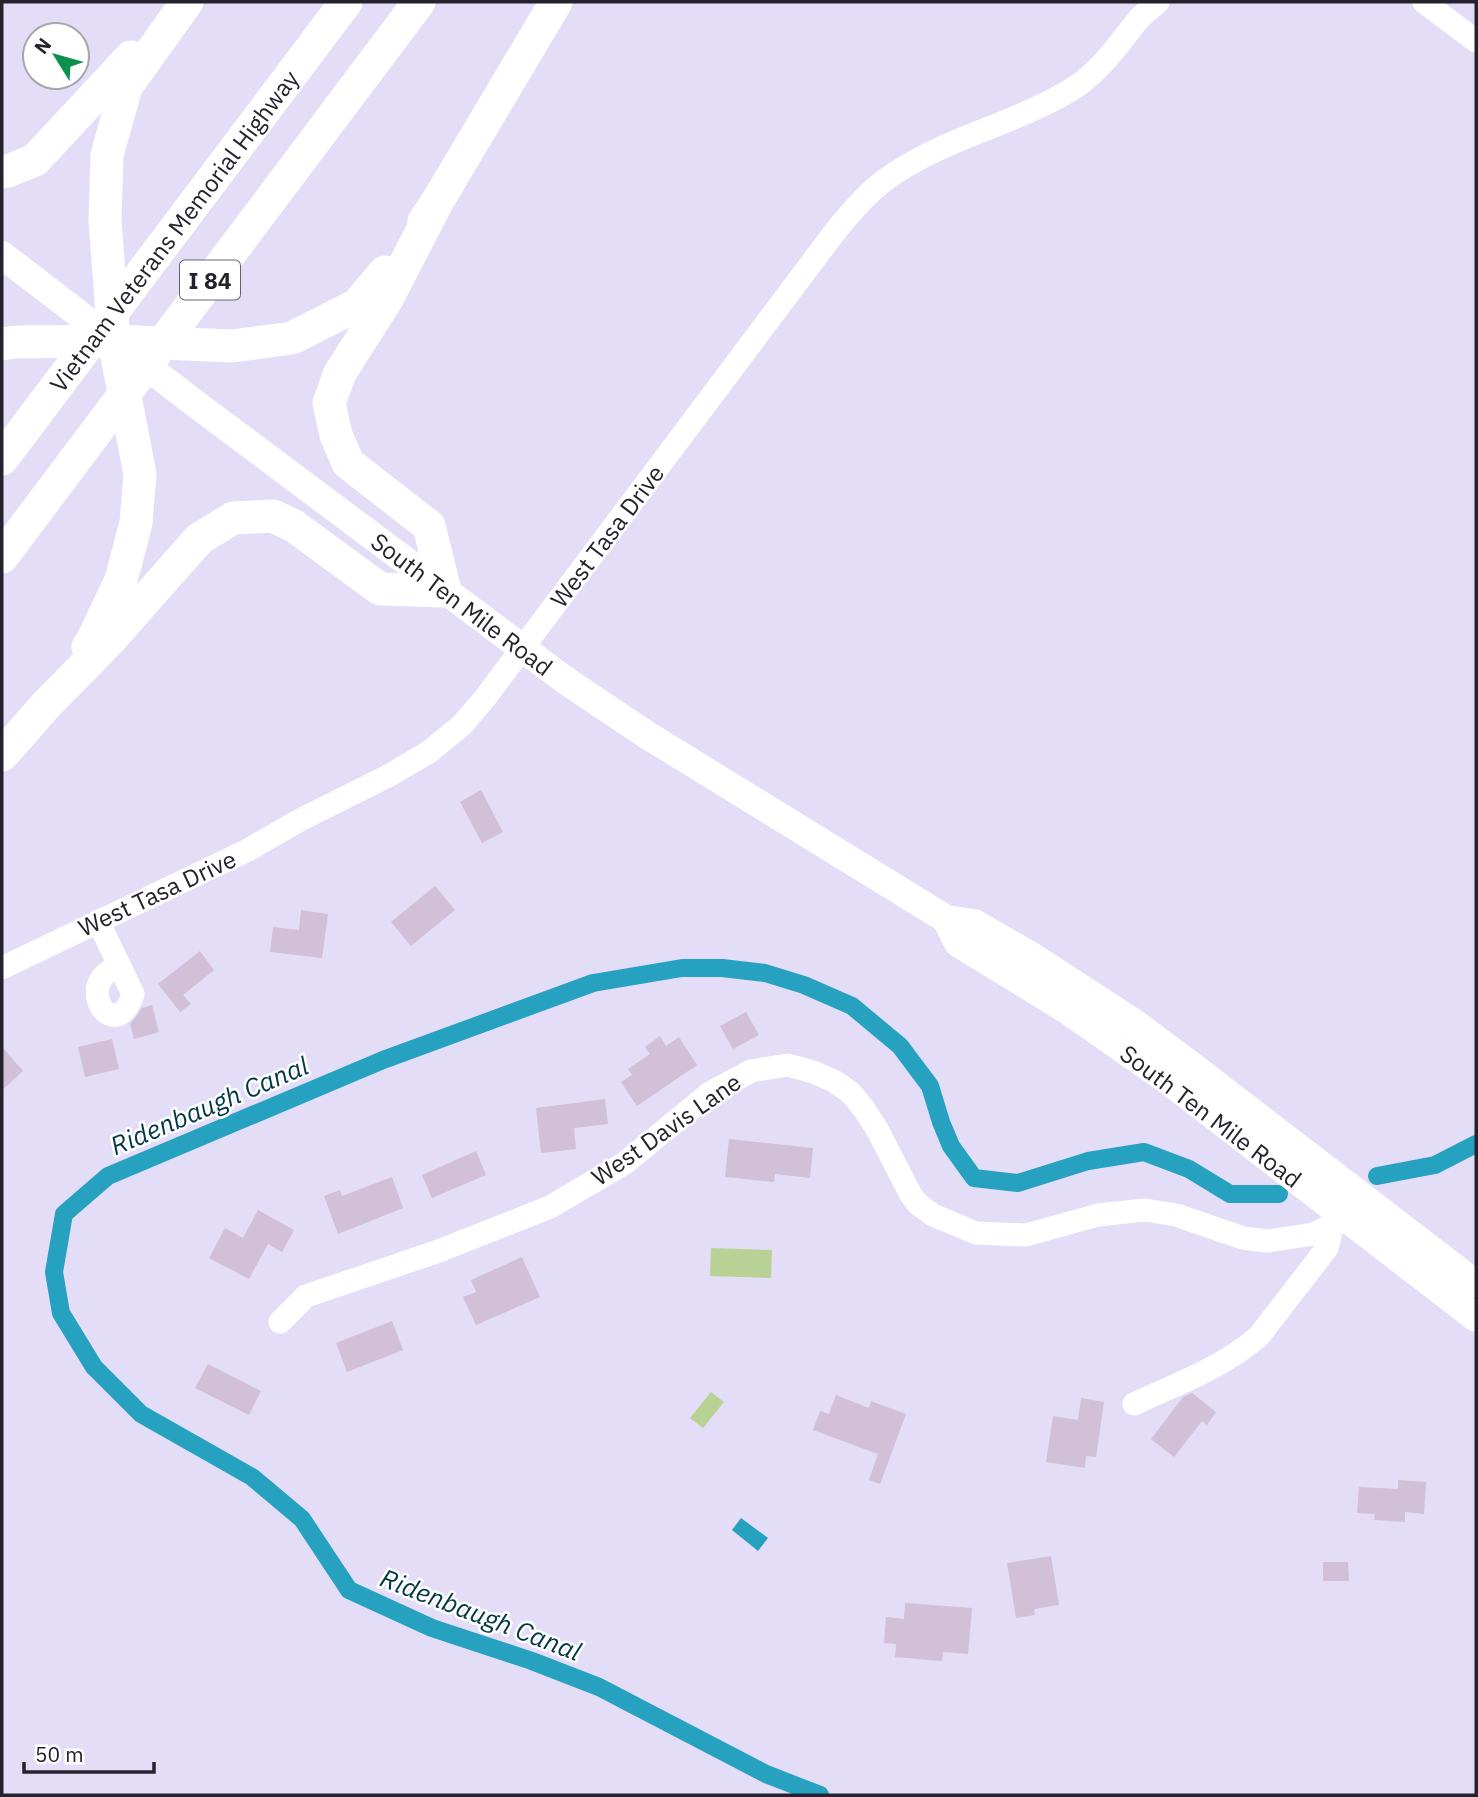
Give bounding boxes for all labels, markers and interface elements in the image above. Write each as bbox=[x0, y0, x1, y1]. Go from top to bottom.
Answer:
north arrow bbox=[21, 21, 91, 91]
text: N bbox=[29, 33, 56, 58]
street label: Vietnam Veterans Memorial Highway bbox=[42, 64, 306, 398]
road number: I 84 bbox=[180, 260, 240, 300]
street label: West Tasa Drive bbox=[543, 458, 671, 614]
street label: South Ten Mile Road bbox=[365, 525, 559, 683]
street label: West Tasa Drive bbox=[73, 842, 241, 944]
street label: South Ten Mile Road bbox=[1114, 1037, 1308, 1195]
water label: Ridenbaugh Canal bbox=[105, 1048, 313, 1162]
street label: West Davis Lane bbox=[585, 1066, 747, 1192]
water label: Ridenbaugh Canal bbox=[376, 1560, 586, 1668]
scale bar bbox=[24, 1730, 154, 1774]
text: 50 m bbox=[35, 1740, 84, 1768]

